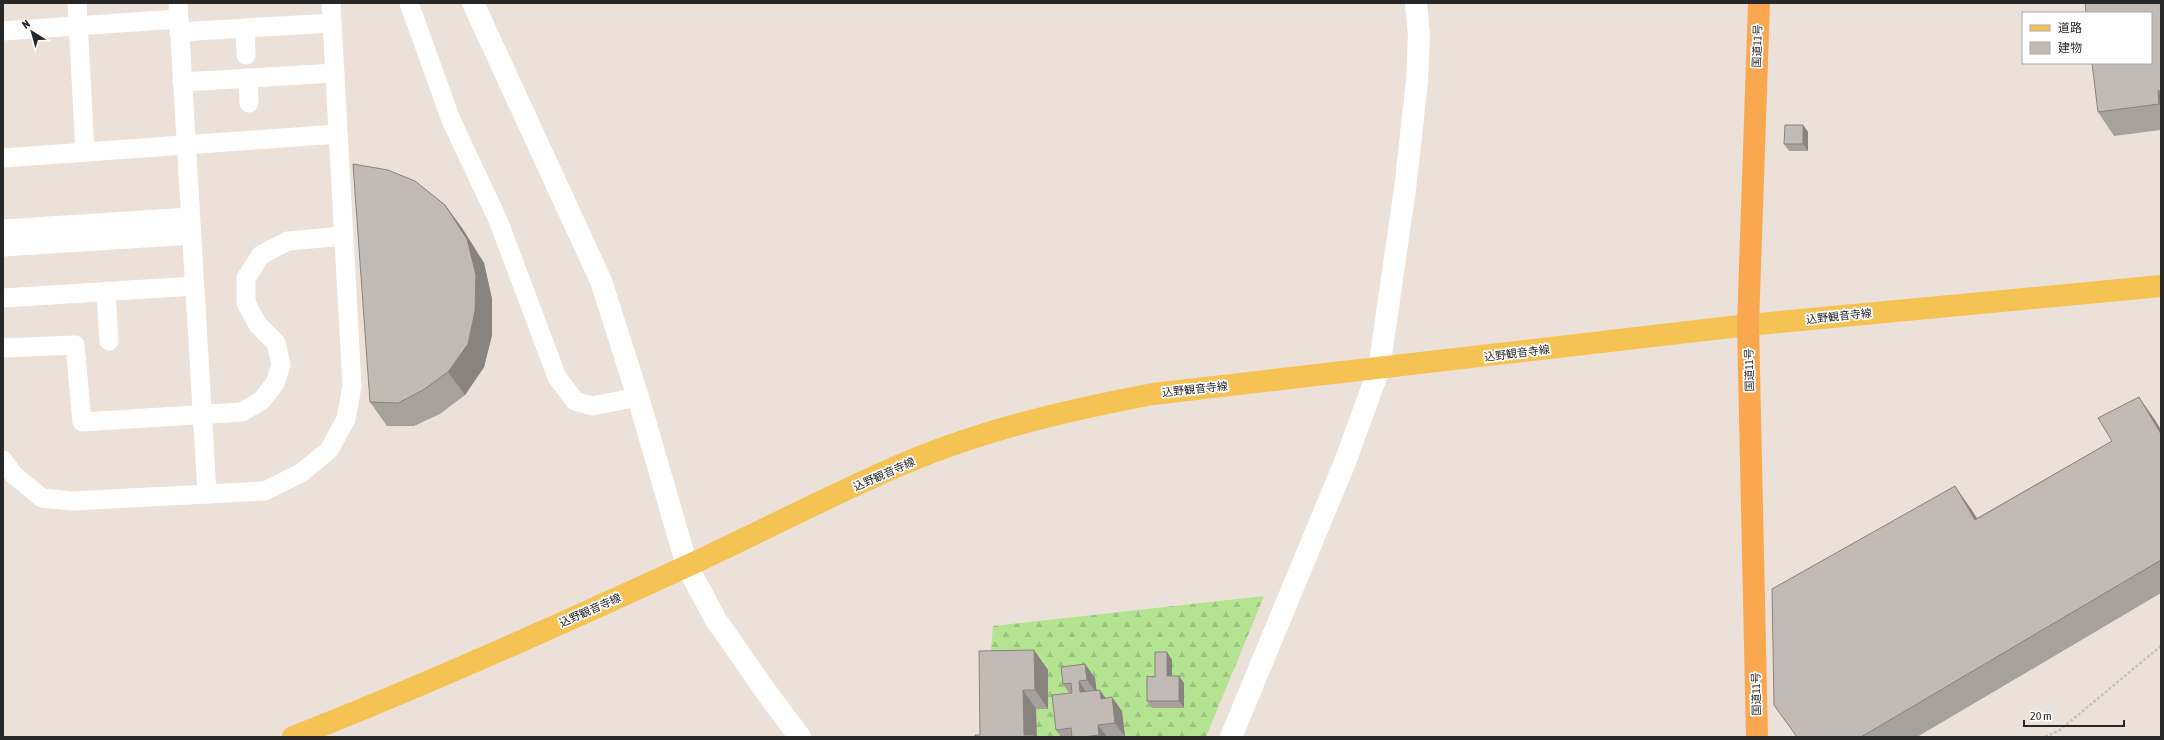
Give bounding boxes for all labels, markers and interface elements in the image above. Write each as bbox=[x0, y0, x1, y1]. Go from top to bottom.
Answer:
north arrow bbox=[12, 12, 52, 52]
legend bbox=[2022, 12, 2152, 64]
text: N bbox=[20, 17, 32, 31]
text: 道路 bbox=[2058, 21, 2082, 35]
street label: 国道11号 bbox=[1750, 24, 1764, 68]
text: 建物 bbox=[2058, 41, 2082, 55]
street label: 込野観音寺線 bbox=[1806, 307, 1872, 325]
street label: 込野観音寺線 bbox=[1484, 343, 1550, 363]
street label: 国道11号 bbox=[1743, 348, 1755, 392]
street label: 込野観音寺線 bbox=[1162, 380, 1228, 398]
street label: 込野観音寺線 bbox=[851, 455, 917, 493]
street label: 込野観音寺線 bbox=[557, 591, 623, 629]
street label: 国道11号 bbox=[1750, 672, 1762, 716]
scale bar bbox=[2024, 702, 2124, 728]
text: 20 m bbox=[2030, 709, 2052, 723]

